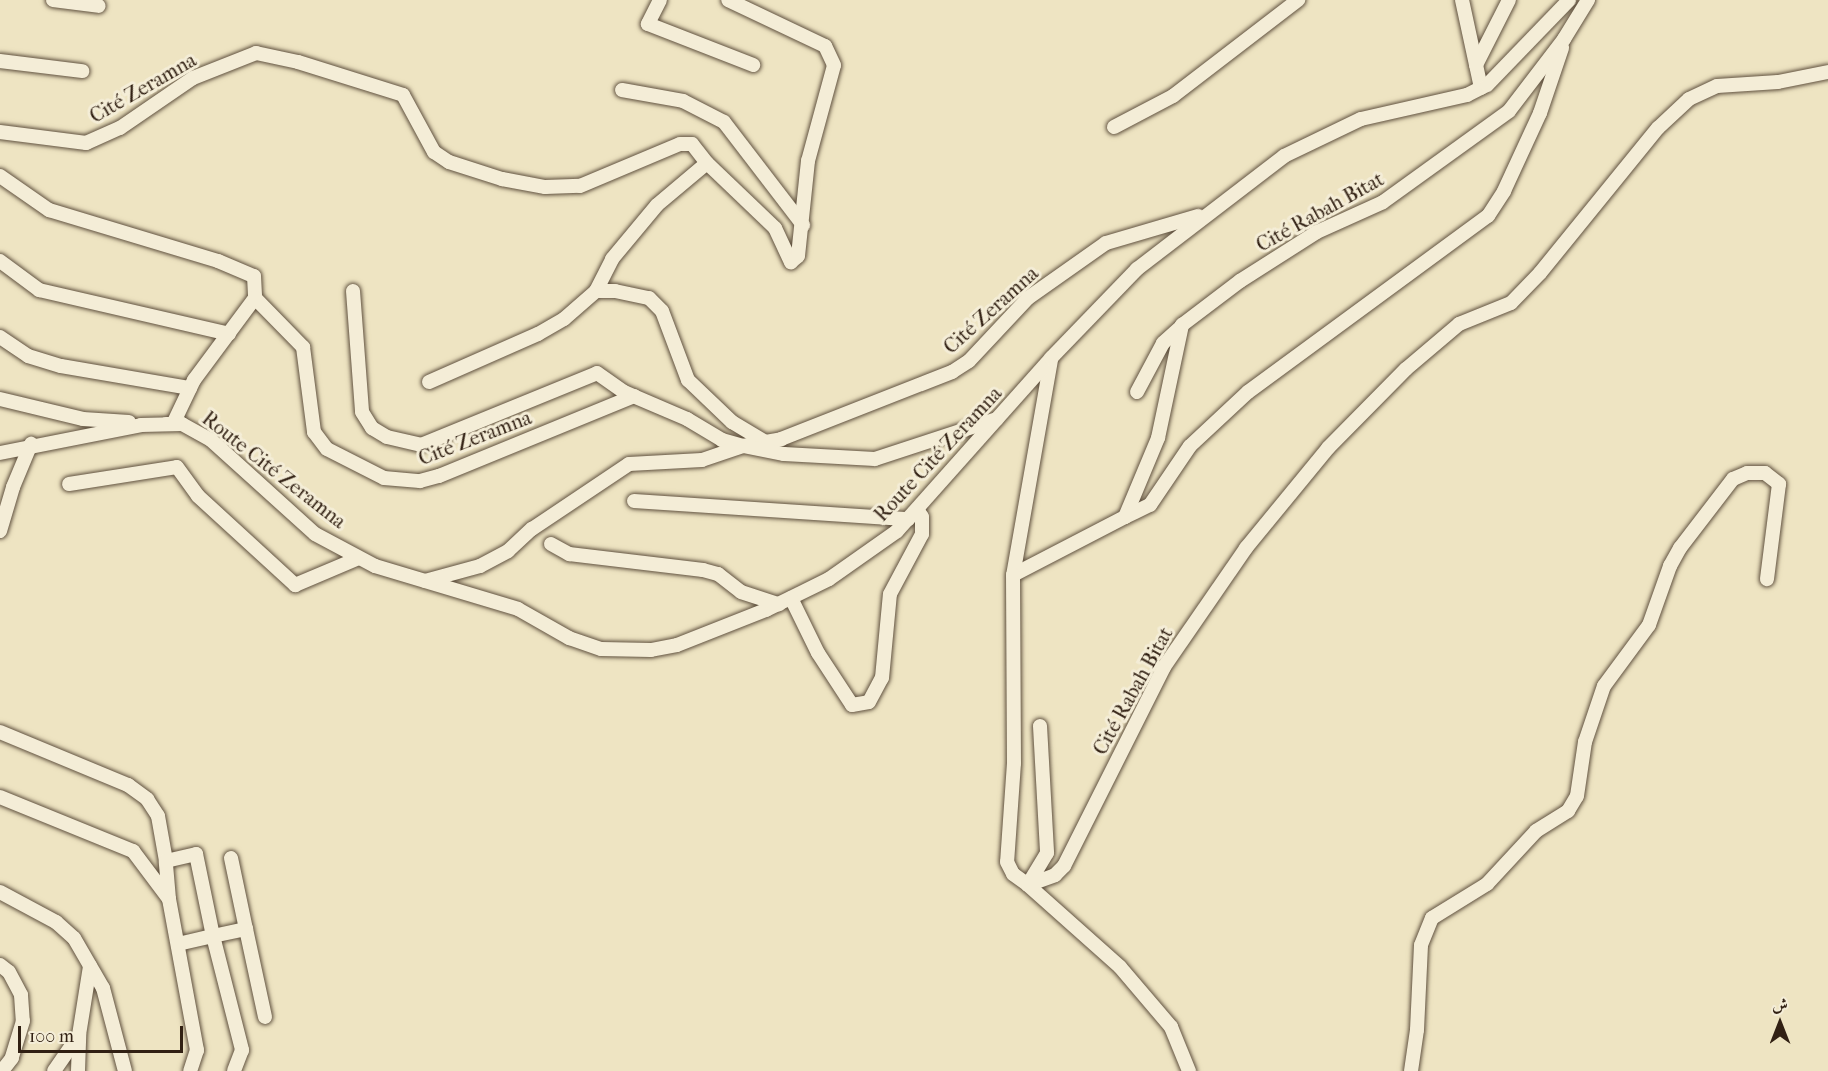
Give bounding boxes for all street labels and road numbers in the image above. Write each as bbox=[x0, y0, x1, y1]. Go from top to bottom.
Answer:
street label: Cité Zeramna bbox=[85, 48, 201, 128]
street label: Cité Rabah Bitat bbox=[1252, 167, 1388, 257]
street label: Cité Zeramna bbox=[939, 261, 1043, 359]
street label: Route Cité Zeramna bbox=[869, 382, 1007, 526]
street label: Cité Zeramna bbox=[415, 405, 535, 471]
street label: Route Cité Zeramna bbox=[197, 406, 351, 534]
street label: Cité Rabah Bitat bbox=[1088, 623, 1178, 759]

